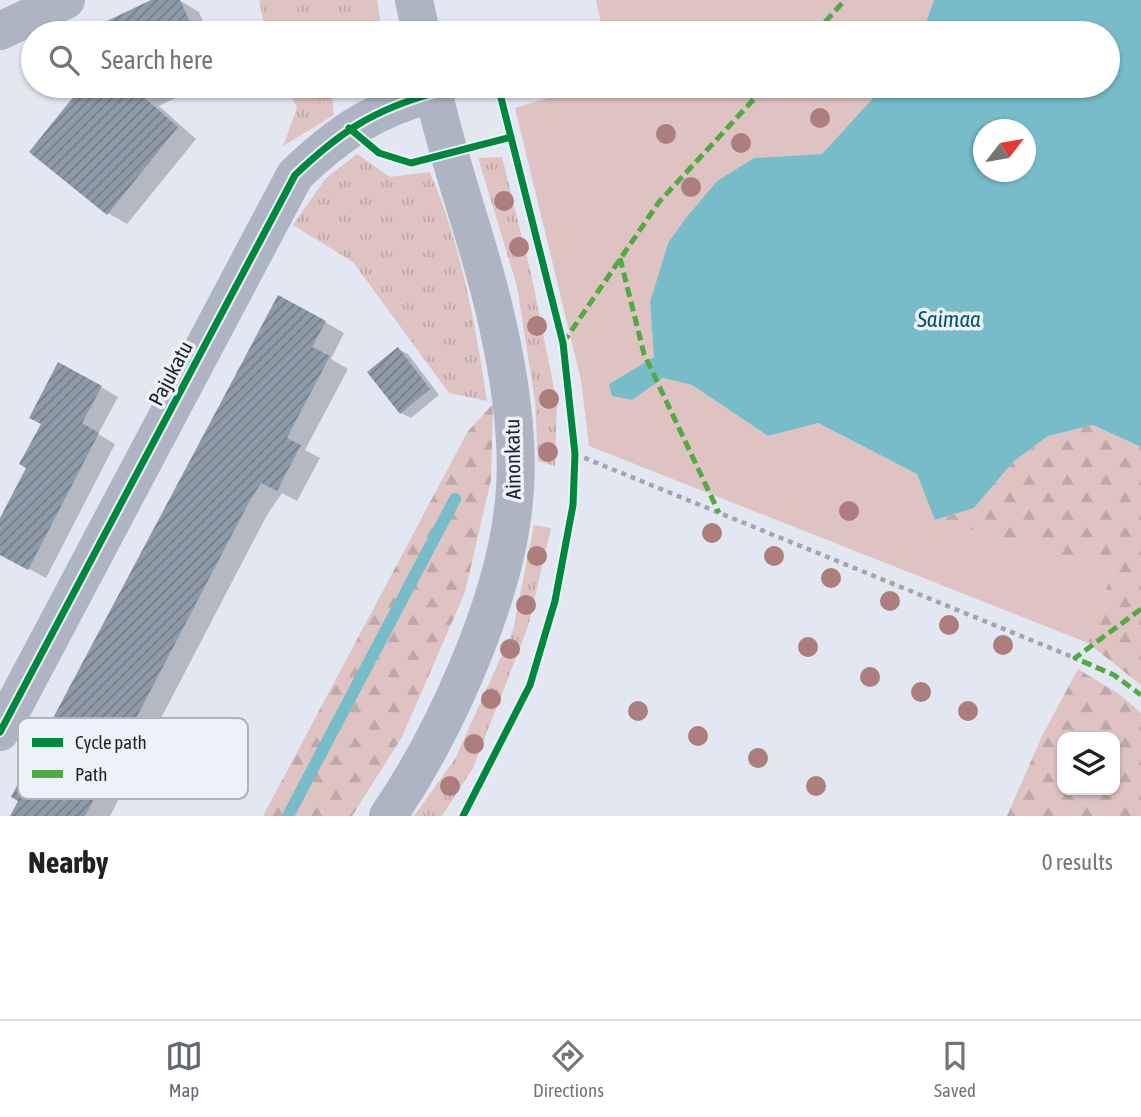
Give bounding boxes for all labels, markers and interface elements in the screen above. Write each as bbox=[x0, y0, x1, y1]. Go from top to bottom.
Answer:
search box bbox=[21, 21, 1120, 98]
icon: search bbox=[45, 41, 83, 79]
text: Search here bbox=[101, 45, 213, 75]
north arrow bbox=[973, 119, 1036, 182]
water label: Saimaa bbox=[916, 306, 981, 332]
street label: Pajukatu bbox=[143, 337, 197, 409]
street label: Ainonkatu bbox=[499, 419, 525, 499]
legend bbox=[18, 718, 248, 799]
text: Cycle path bbox=[75, 731, 147, 753]
map controls bbox=[1057, 732, 1120, 795]
button: layers bbox=[1057, 732, 1120, 795]
text: Path bbox=[75, 763, 107, 785]
text: Nearby bbox=[28, 845, 108, 879]
text: 0 results bbox=[1042, 849, 1113, 875]
tab: Map bbox=[165, 1037, 203, 1101]
tab: Directions bbox=[533, 1037, 604, 1101]
tab: Saved bbox=[934, 1037, 976, 1101]

